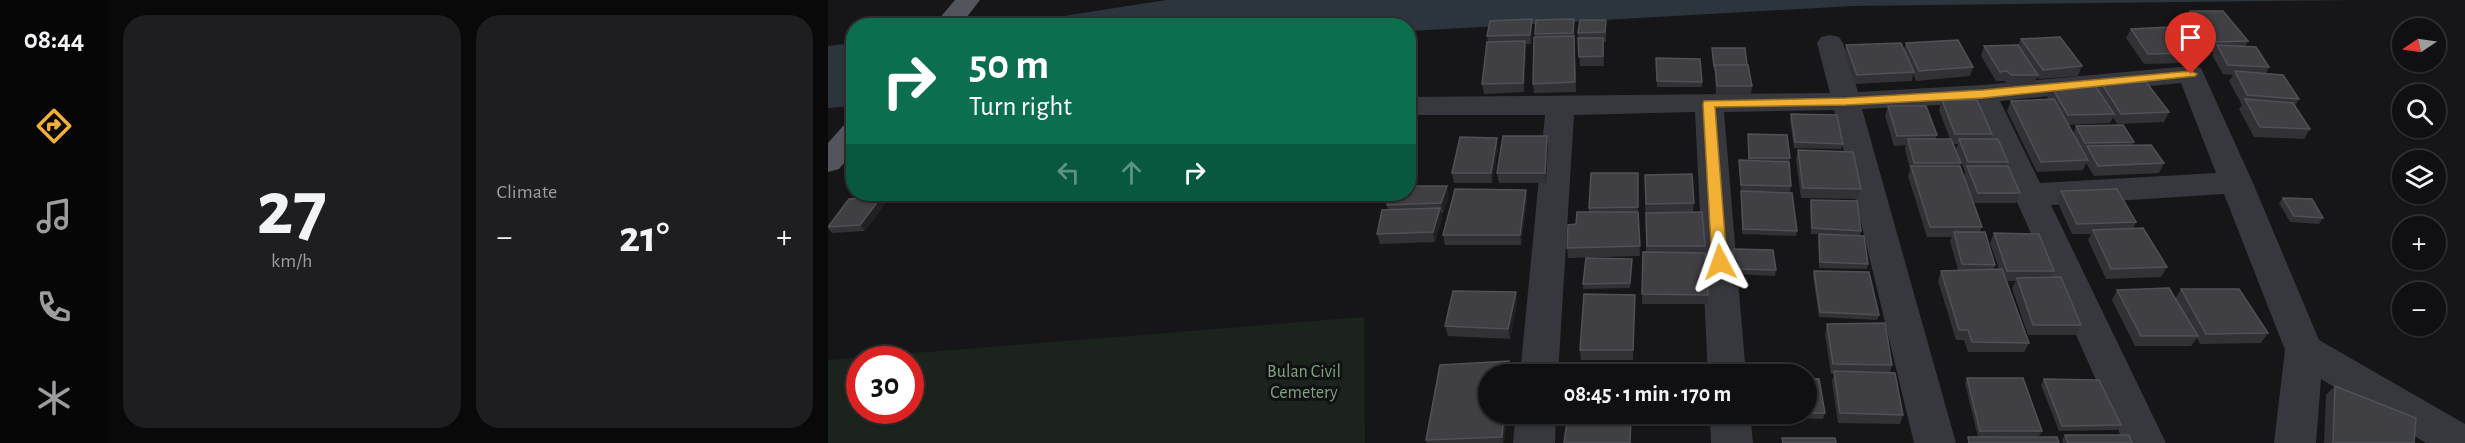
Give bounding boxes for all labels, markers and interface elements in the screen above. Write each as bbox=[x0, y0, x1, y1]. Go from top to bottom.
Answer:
pin bbox=[2165, 12, 2216, 74]
north arrow bbox=[2392, 18, 2446, 72]
map controls bbox=[2392, 18, 2446, 336]
icon: arrive bbox=[2174, 21, 2207, 54]
text: 08:44 bbox=[24, 26, 84, 53]
icon: right bbox=[870, 42, 948, 120]
text: 50 m bbox=[969, 44, 1049, 86]
button: search bbox=[2392, 84, 2446, 138]
text: Turn right bbox=[969, 93, 1072, 120]
icon: directions bbox=[33, 105, 75, 147]
button: layers bbox=[2392, 150, 2446, 204]
icon: left bbox=[1052, 156, 1085, 189]
icon: ahead bbox=[1115, 156, 1148, 189]
icon: right bbox=[1178, 156, 1211, 189]
text: 27 bbox=[257, 171, 327, 249]
text: Climate bbox=[497, 182, 557, 202]
icon: music bbox=[33, 195, 75, 237]
text: 21° bbox=[619, 215, 670, 260]
button: + bbox=[2392, 216, 2446, 270]
text: − bbox=[497, 221, 512, 254]
text: + bbox=[776, 221, 792, 254]
position arrow bbox=[1688, 230, 1752, 294]
text: km/h bbox=[271, 251, 312, 271]
button: − bbox=[2392, 282, 2446, 336]
icon: phone bbox=[33, 286, 75, 328]
speed limit sign: 30 bbox=[846, 346, 924, 424]
park label: Bulan Civil Cemetery bbox=[1267, 363, 1341, 402]
icon: climate bbox=[33, 377, 75, 419]
text: 08:45 · 1 min · 170 m bbox=[1564, 383, 1731, 405]

